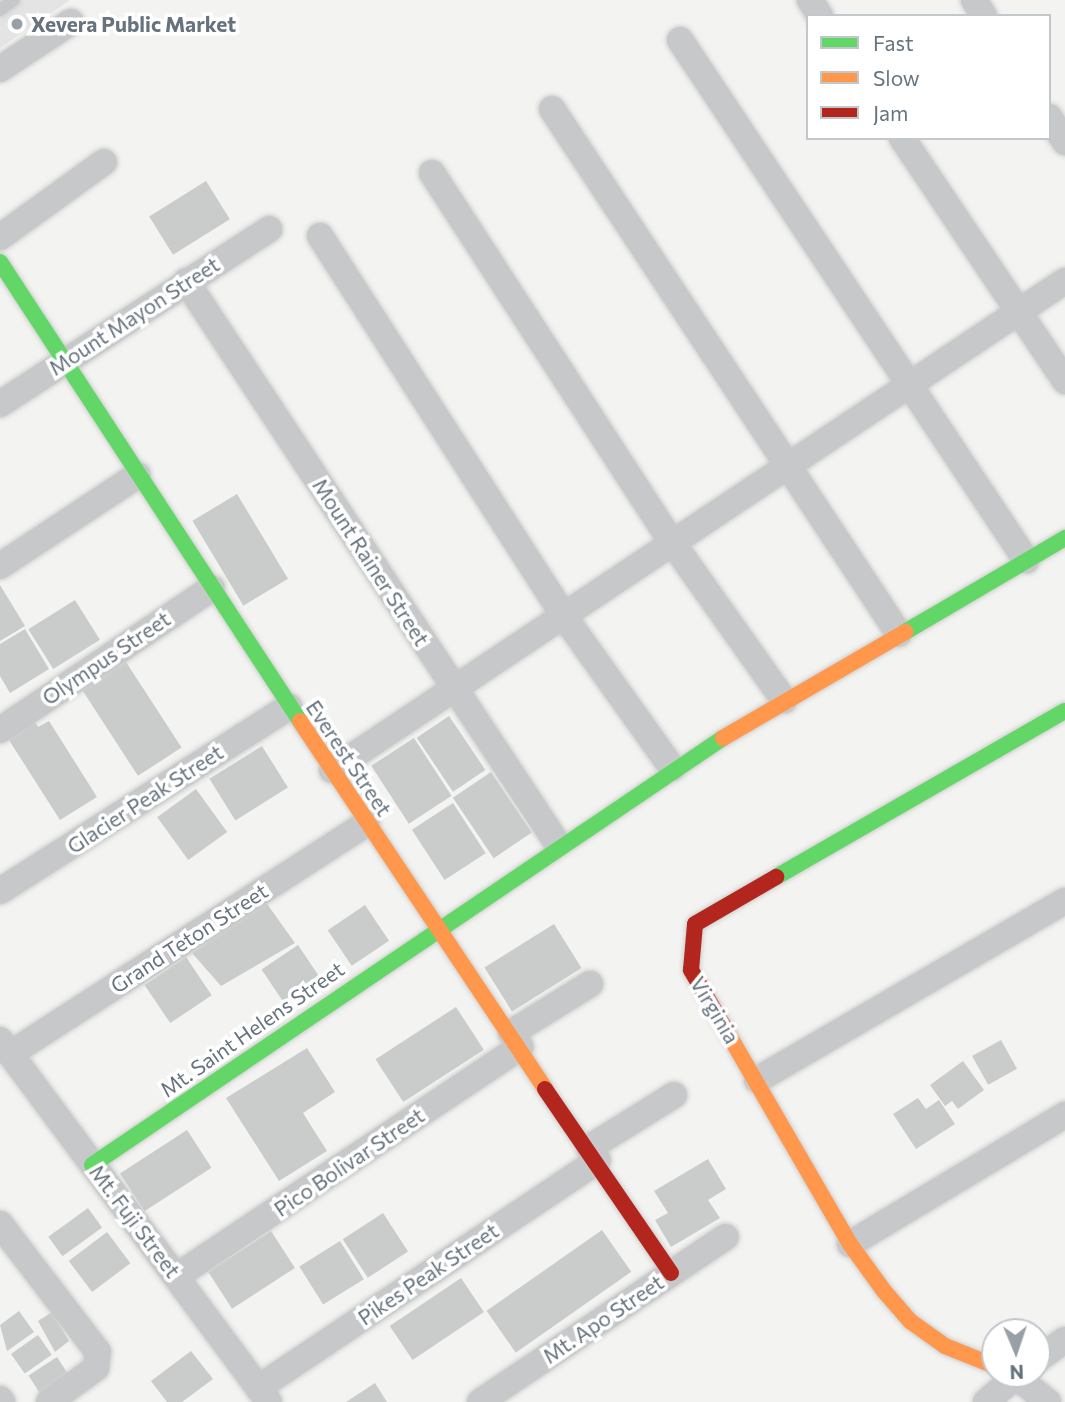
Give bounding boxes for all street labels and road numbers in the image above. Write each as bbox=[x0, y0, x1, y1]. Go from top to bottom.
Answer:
street label: Mount Mayon Street bbox=[44, 251, 224, 381]
street label: Mount Rainer Street bbox=[308, 474, 434, 650]
street label: Olympus Street bbox=[37, 606, 175, 710]
street label: Everest Street bbox=[301, 695, 397, 821]
street label: Glacier Peak Street bbox=[62, 739, 228, 859]
street label: Grand Teton Street bbox=[106, 878, 272, 998]
street label: Mt. Saint Helens Street bbox=[155, 956, 349, 1102]
street label: Virginia bbox=[685, 972, 745, 1048]
street label: Pico Bolivar Street bbox=[269, 1102, 429, 1222]
street label: Mt. Fuji Street bbox=[84, 1160, 186, 1282]
street label: Pikes Peak Street bbox=[353, 1218, 503, 1330]
street label: Mt. Apo Street bbox=[538, 1269, 668, 1369]

